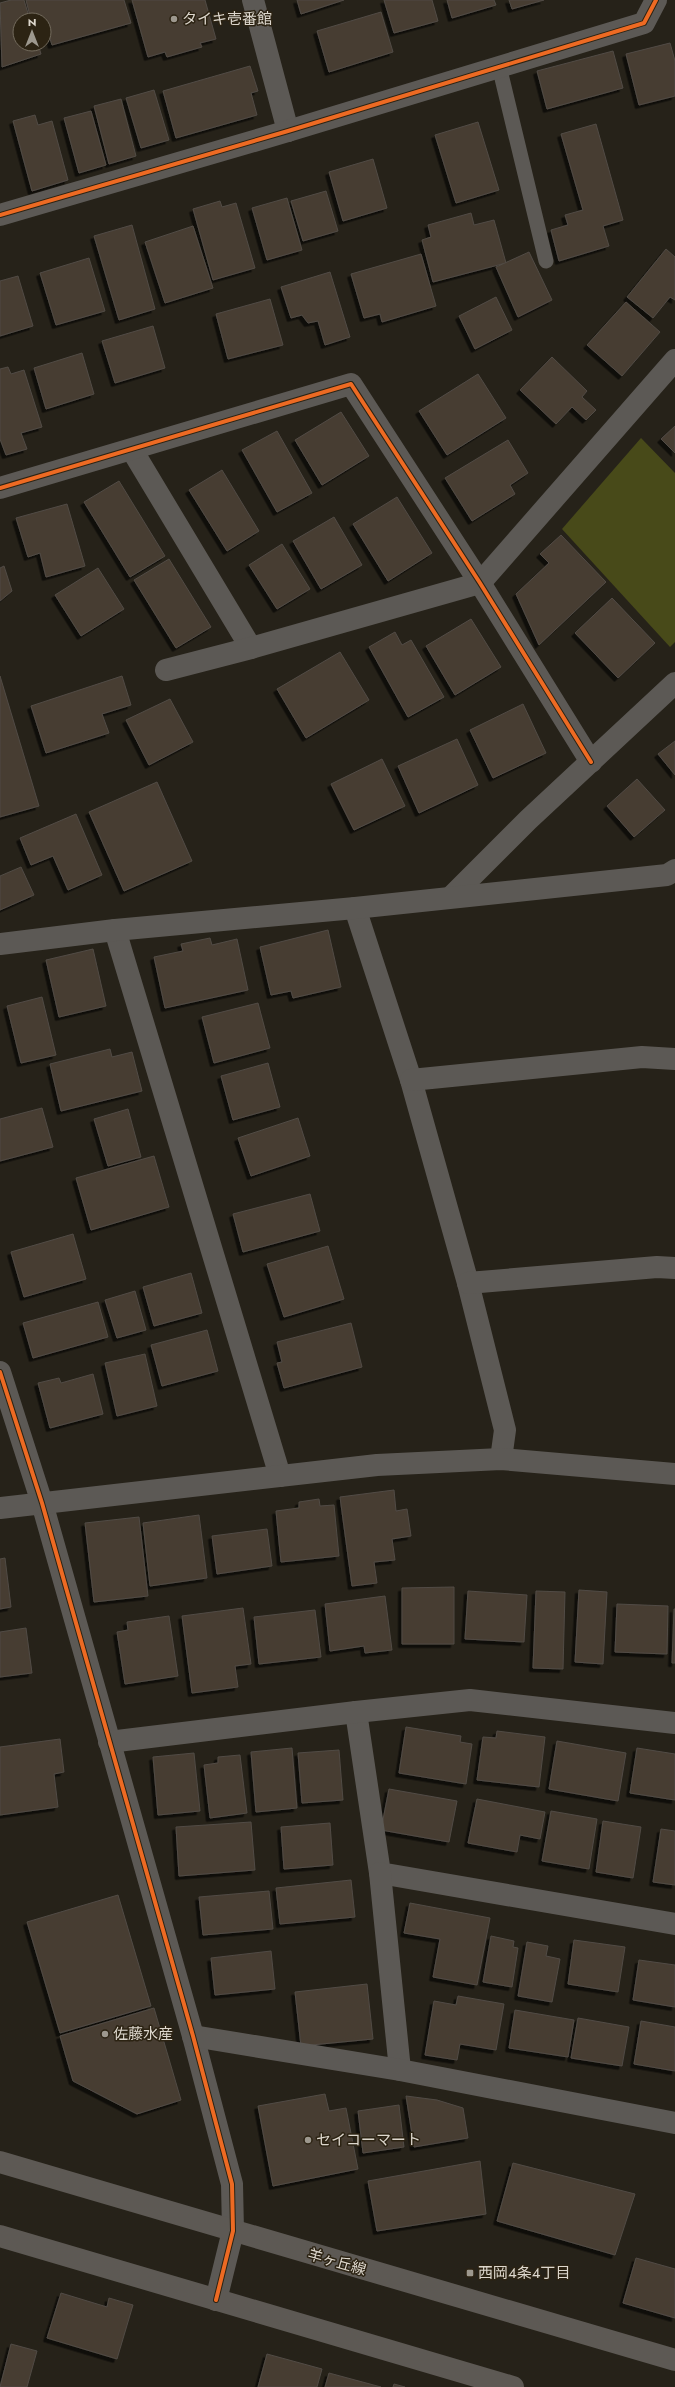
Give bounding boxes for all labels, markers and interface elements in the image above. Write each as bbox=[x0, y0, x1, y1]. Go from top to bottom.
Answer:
place label: タイキ壱番館 bbox=[182, 8, 272, 30]
north arrow bbox=[12, 12, 52, 52]
text: N bbox=[28, 14, 36, 30]
marker: タイキ壱番館 bbox=[169, 14, 179, 24]
place label: 佐藤水産 bbox=[113, 2023, 173, 2045]
marker: 佐藤水産 bbox=[100, 2029, 110, 2039]
place label: セイコーマート bbox=[316, 2129, 421, 2151]
marker: セイコーマート bbox=[303, 2135, 313, 2145]
street label: 羊ヶ丘線 bbox=[305, 2243, 369, 2281]
place label: 西岡4条4丁目 bbox=[478, 2262, 571, 2284]
marker: 西岡4条4丁目 bbox=[465, 2268, 475, 2278]

